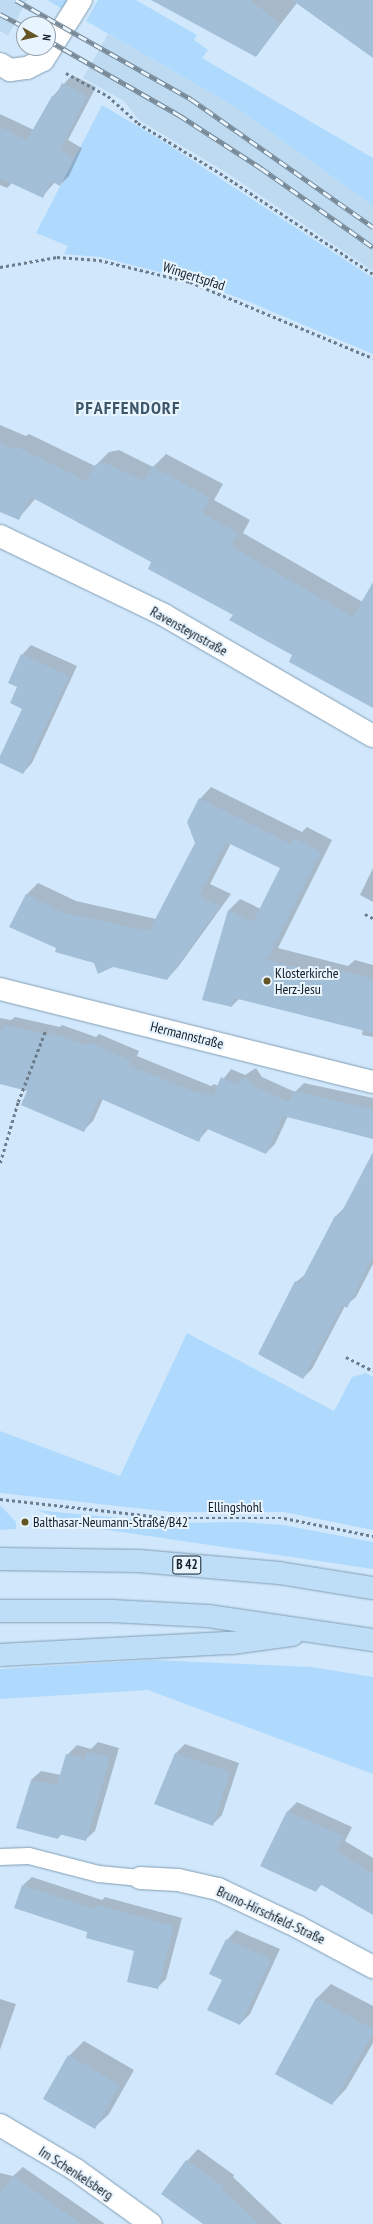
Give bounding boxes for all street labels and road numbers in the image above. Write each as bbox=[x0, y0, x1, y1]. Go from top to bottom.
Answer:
street label: Wingertspfad bbox=[161, 258, 227, 294]
street label: Ravensteynstraße bbox=[147, 603, 231, 659]
street label: Hermannstraße bbox=[149, 1018, 225, 1052]
street label: Ellingshohl bbox=[208, 1499, 262, 1515]
road number: B 42 bbox=[172, 1554, 202, 1576]
street label: Bruno-Hirschfeld-Straße bbox=[214, 1883, 328, 1947]
street label: Im Schenkelsberg bbox=[36, 2143, 116, 2203]

